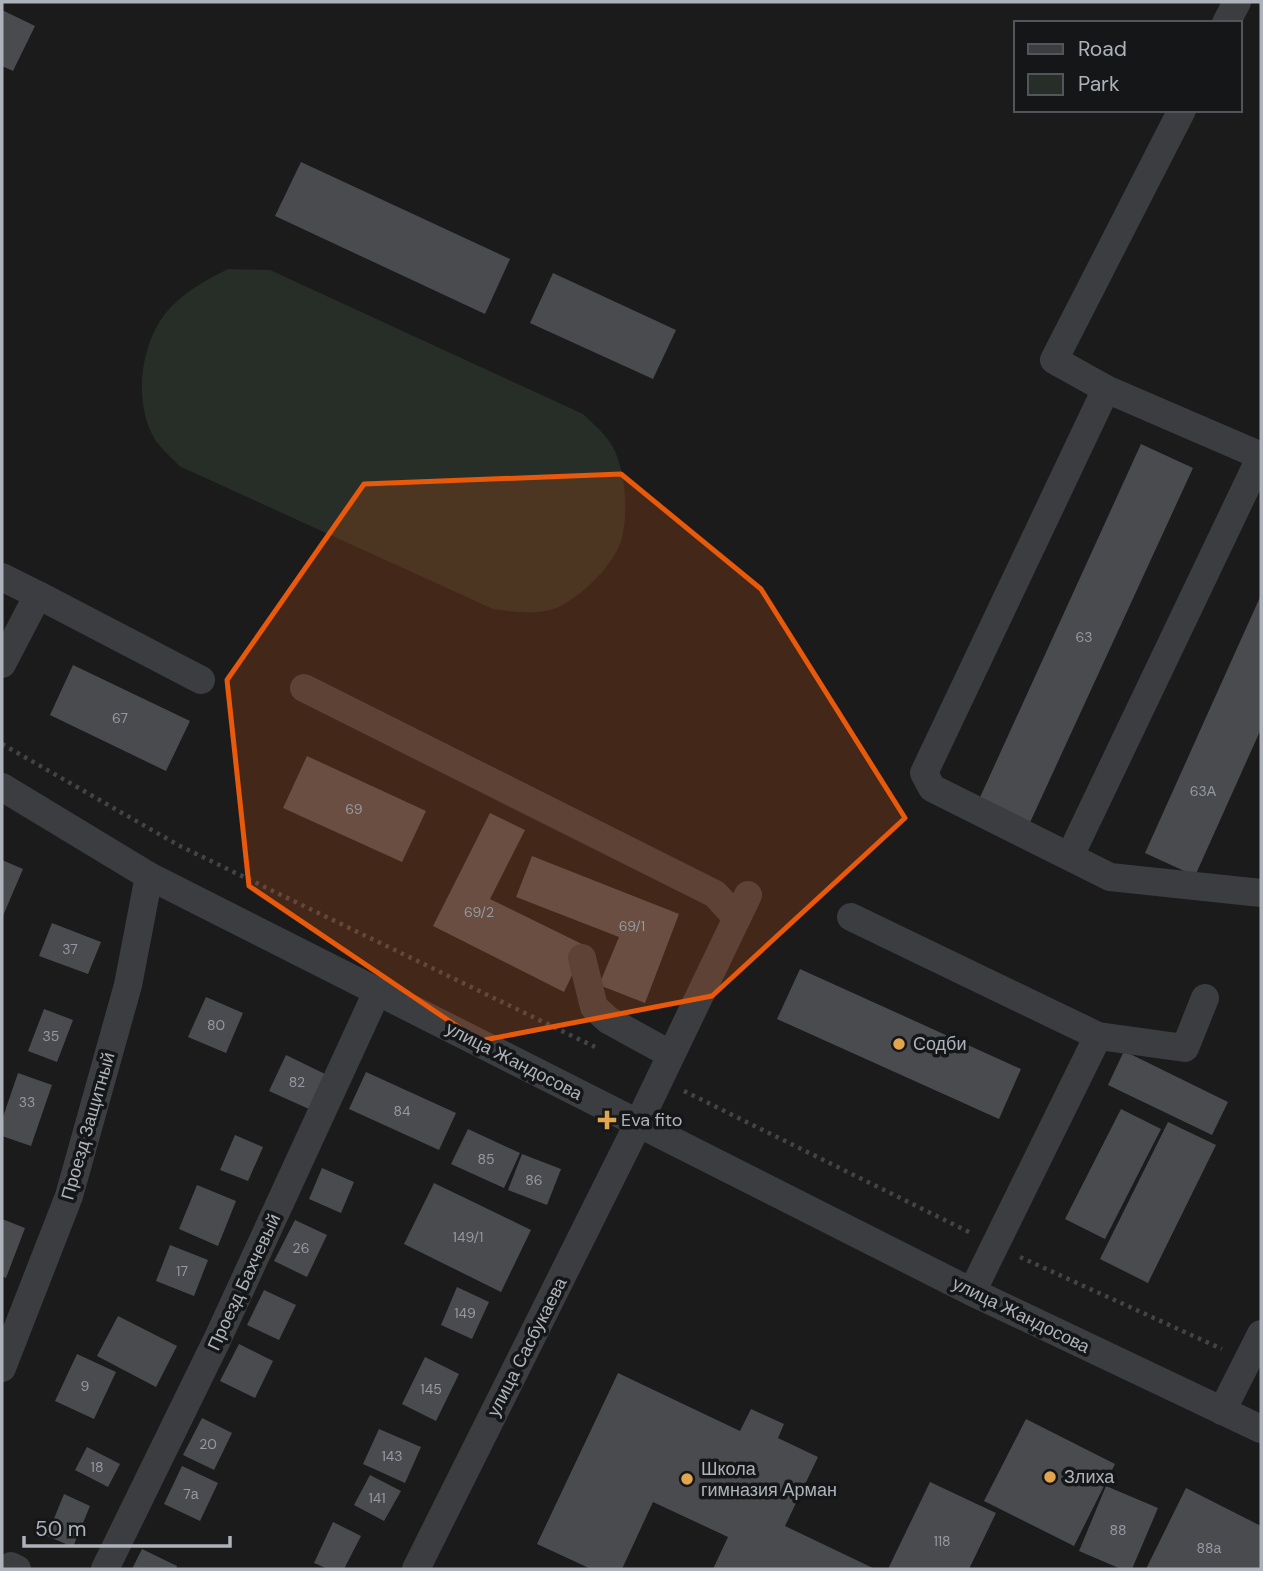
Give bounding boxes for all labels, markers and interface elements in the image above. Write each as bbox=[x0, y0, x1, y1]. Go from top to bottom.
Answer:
legend bbox=[1014, 21, 1242, 112]
text: Road bbox=[1078, 35, 1127, 63]
text: Park bbox=[1078, 70, 1120, 98]
house number: 63 bbox=[1075, 628, 1093, 646]
house number: 67 bbox=[112, 709, 128, 727]
house number: 63А bbox=[1190, 782, 1217, 800]
house number: 69 bbox=[345, 800, 363, 818]
house number: 69/2 bbox=[464, 903, 494, 921]
house number: 69/1 bbox=[619, 917, 645, 935]
house number: 37 bbox=[62, 940, 78, 958]
house number: 80 bbox=[207, 1016, 225, 1034]
street label: улица Жандосова bbox=[442, 1016, 587, 1106]
house number: 35 bbox=[43, 1027, 59, 1045]
place label: Содби bbox=[913, 1032, 966, 1056]
marker: Содби bbox=[891, 1036, 907, 1052]
street label: Проезд Защитный bbox=[55, 1049, 121, 1203]
house number: 82 bbox=[289, 1073, 305, 1091]
house number: 33 bbox=[19, 1093, 35, 1111]
house number: 84 bbox=[393, 1102, 411, 1120]
place label: Eva fito bbox=[621, 1108, 682, 1132]
marker: Eva fito bbox=[599, 1112, 615, 1128]
house number: 85 bbox=[477, 1150, 495, 1168]
house number: 86 bbox=[525, 1171, 543, 1189]
street label: Проезд Бахчевый bbox=[202, 1210, 286, 1354]
house number: 149/1 bbox=[453, 1228, 483, 1246]
house number: 26 bbox=[293, 1239, 309, 1257]
house number: 17 bbox=[176, 1262, 188, 1280]
street label: улица Жандосова bbox=[948, 1271, 1095, 1359]
street label: улица Сасбукаева bbox=[482, 1272, 573, 1421]
house number: 149 bbox=[454, 1304, 476, 1322]
house number: 9 bbox=[81, 1377, 90, 1395]
house number: 145 bbox=[420, 1380, 442, 1398]
house number: 20 bbox=[199, 1435, 217, 1453]
house number: 143 bbox=[381, 1447, 403, 1465]
place label: Школа гимназия Арман bbox=[701, 1457, 837, 1502]
house number: 18 bbox=[91, 1458, 103, 1476]
place label: Злиха bbox=[1064, 1465, 1115, 1489]
marker: Злиха bbox=[1042, 1469, 1058, 1485]
marker: Школа гимназия Арман bbox=[679, 1471, 695, 1487]
house number: 7а bbox=[183, 1485, 199, 1503]
house number: 141 bbox=[368, 1489, 386, 1507]
scale bar bbox=[24, 1504, 231, 1548]
text: 50 m bbox=[35, 1515, 86, 1543]
house number: 88 bbox=[1109, 1521, 1127, 1539]
house number: 118 bbox=[933, 1532, 951, 1550]
house number: 88а bbox=[1197, 1539, 1222, 1557]

